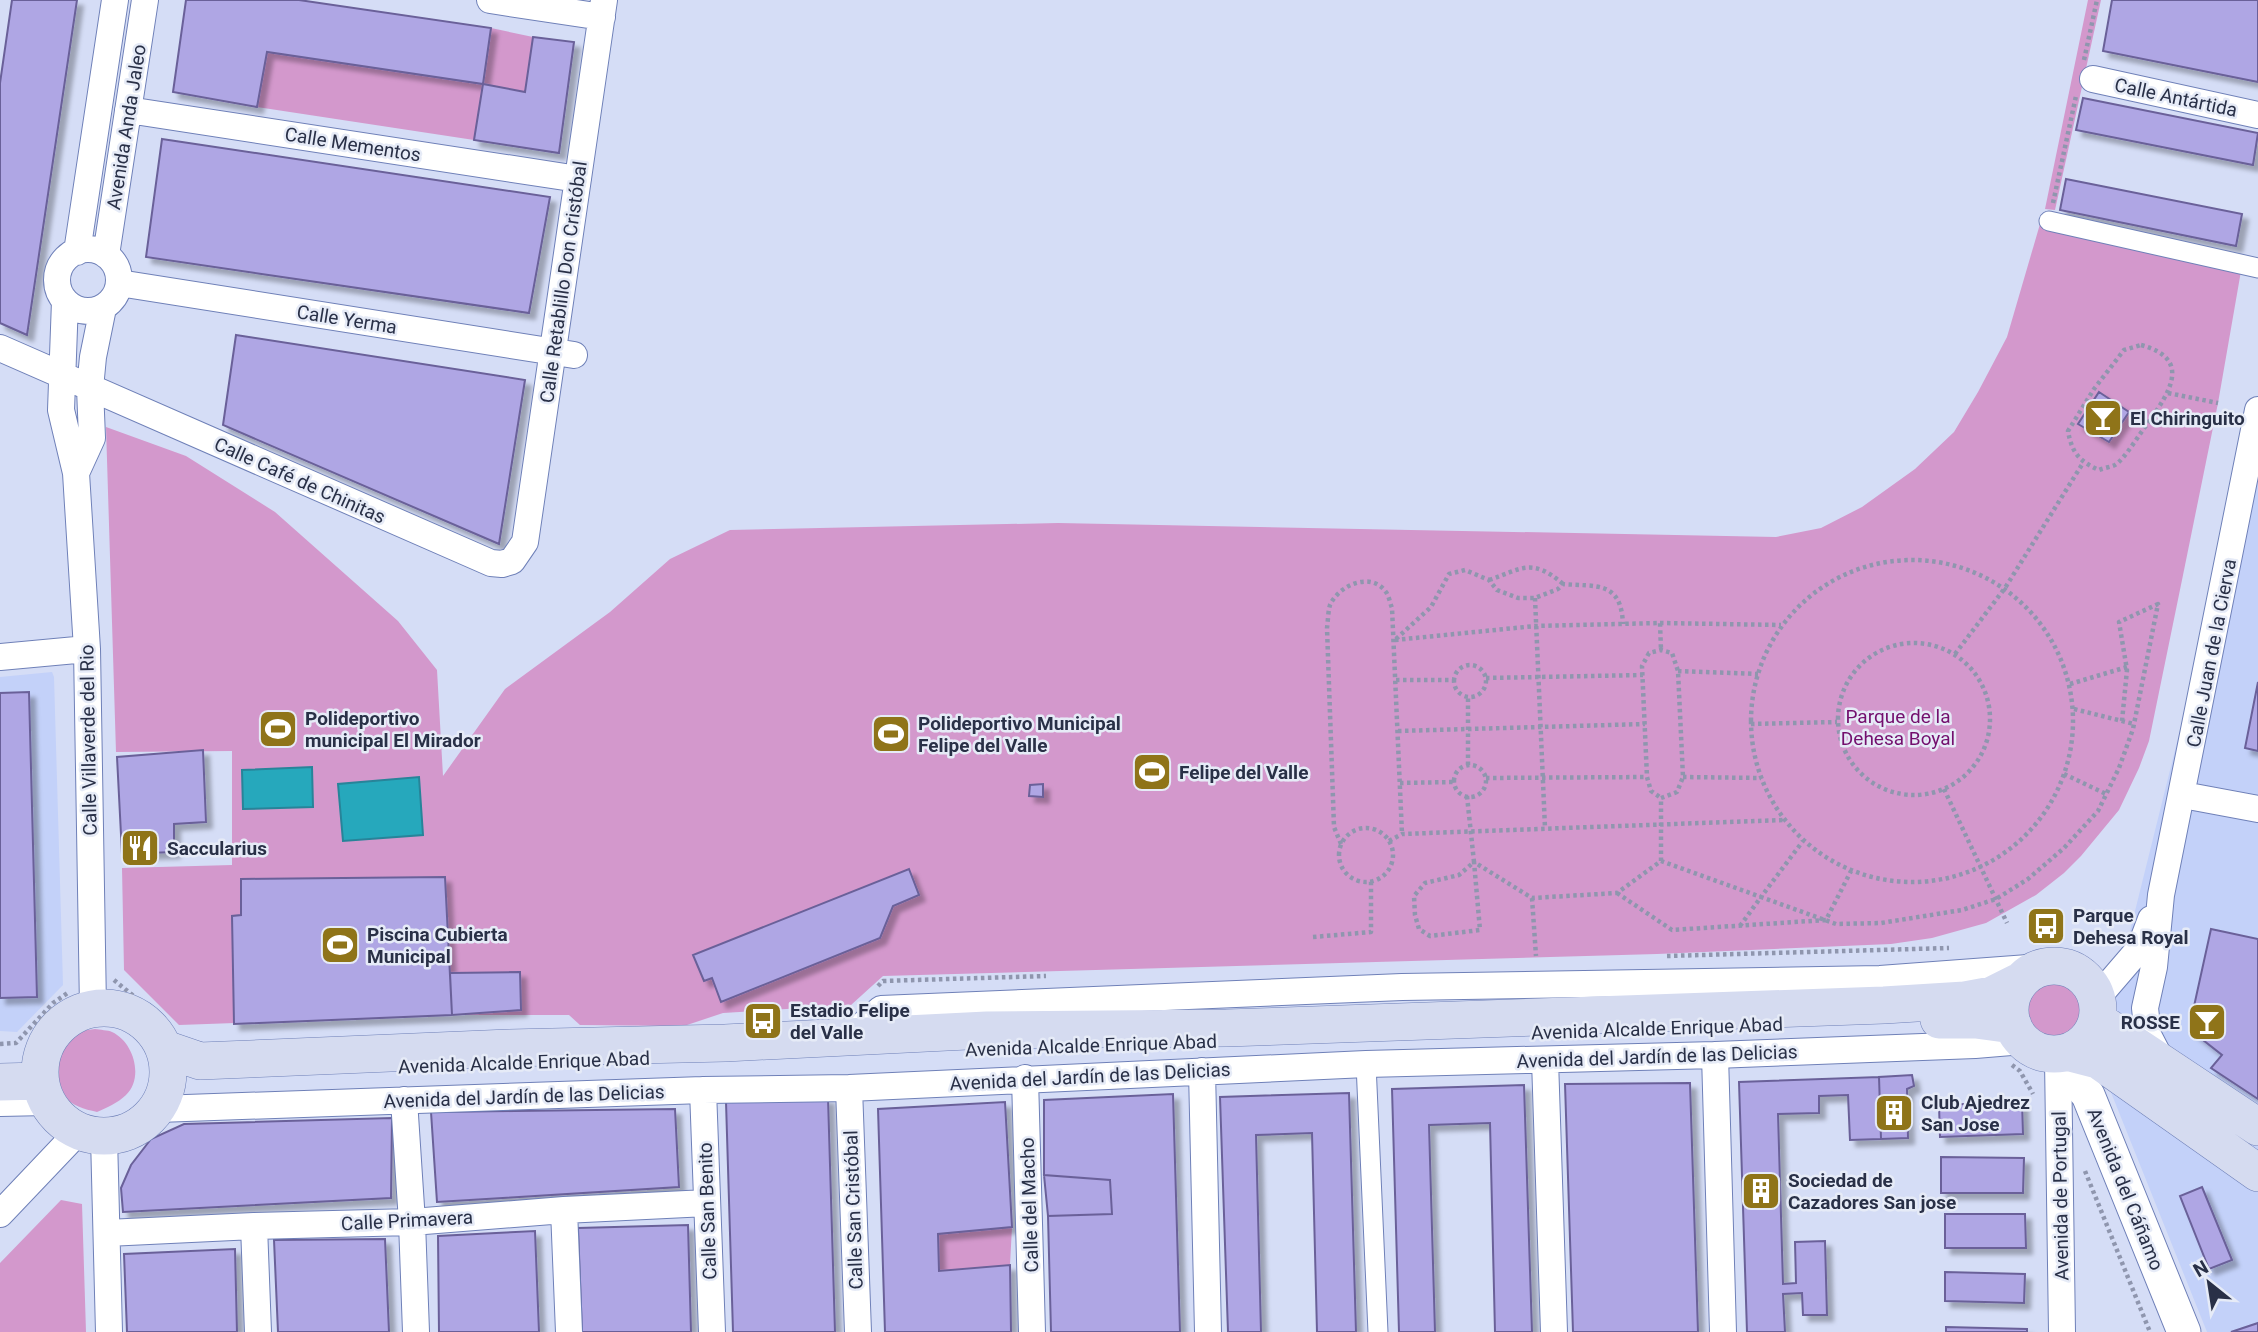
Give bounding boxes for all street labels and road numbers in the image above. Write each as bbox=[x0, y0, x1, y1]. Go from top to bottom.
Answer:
street label: Avenida Anda Jaleo bbox=[102, 43, 151, 211]
street label: Calle Antártida bbox=[2112, 73, 2239, 122]
street label: Calle Mementos bbox=[283, 122, 423, 167]
street label: Calle Retablillo Don Cristóbal bbox=[535, 160, 592, 404]
street label: Calle Yerma bbox=[295, 300, 399, 339]
street label: Calle Café de Chinitas bbox=[211, 432, 389, 529]
street label: Calle Juan de la Cierva bbox=[2182, 557, 2241, 749]
street label: Calle Villaverde del Rio bbox=[75, 644, 102, 836]
street label: Avenida Alcalde Enrique Abad bbox=[1531, 1013, 1783, 1044]
street label: Avenida Alcalde Enrique Abad bbox=[965, 1030, 1217, 1061]
street label: Avenida del Jardín de las Delicias bbox=[1516, 1040, 1798, 1073]
street label: Avenida Alcalde Enrique Abad bbox=[398, 1047, 650, 1078]
street label: Avenida del Jardín de las Delicias bbox=[949, 1058, 1231, 1095]
street label: Avenida del Jardín de las Delicias bbox=[383, 1080, 665, 1113]
street label: Avenida del Cáñamo bbox=[2082, 1105, 2169, 1274]
street label: Avenida de Portugal bbox=[2048, 1111, 2073, 1281]
street label: Calle San Cristóbal bbox=[839, 1130, 868, 1290]
street label: Calle del Macho bbox=[1016, 1137, 1043, 1273]
street label: Calle San Benito bbox=[694, 1142, 721, 1280]
street label: Calle Primavera bbox=[340, 1206, 474, 1235]

